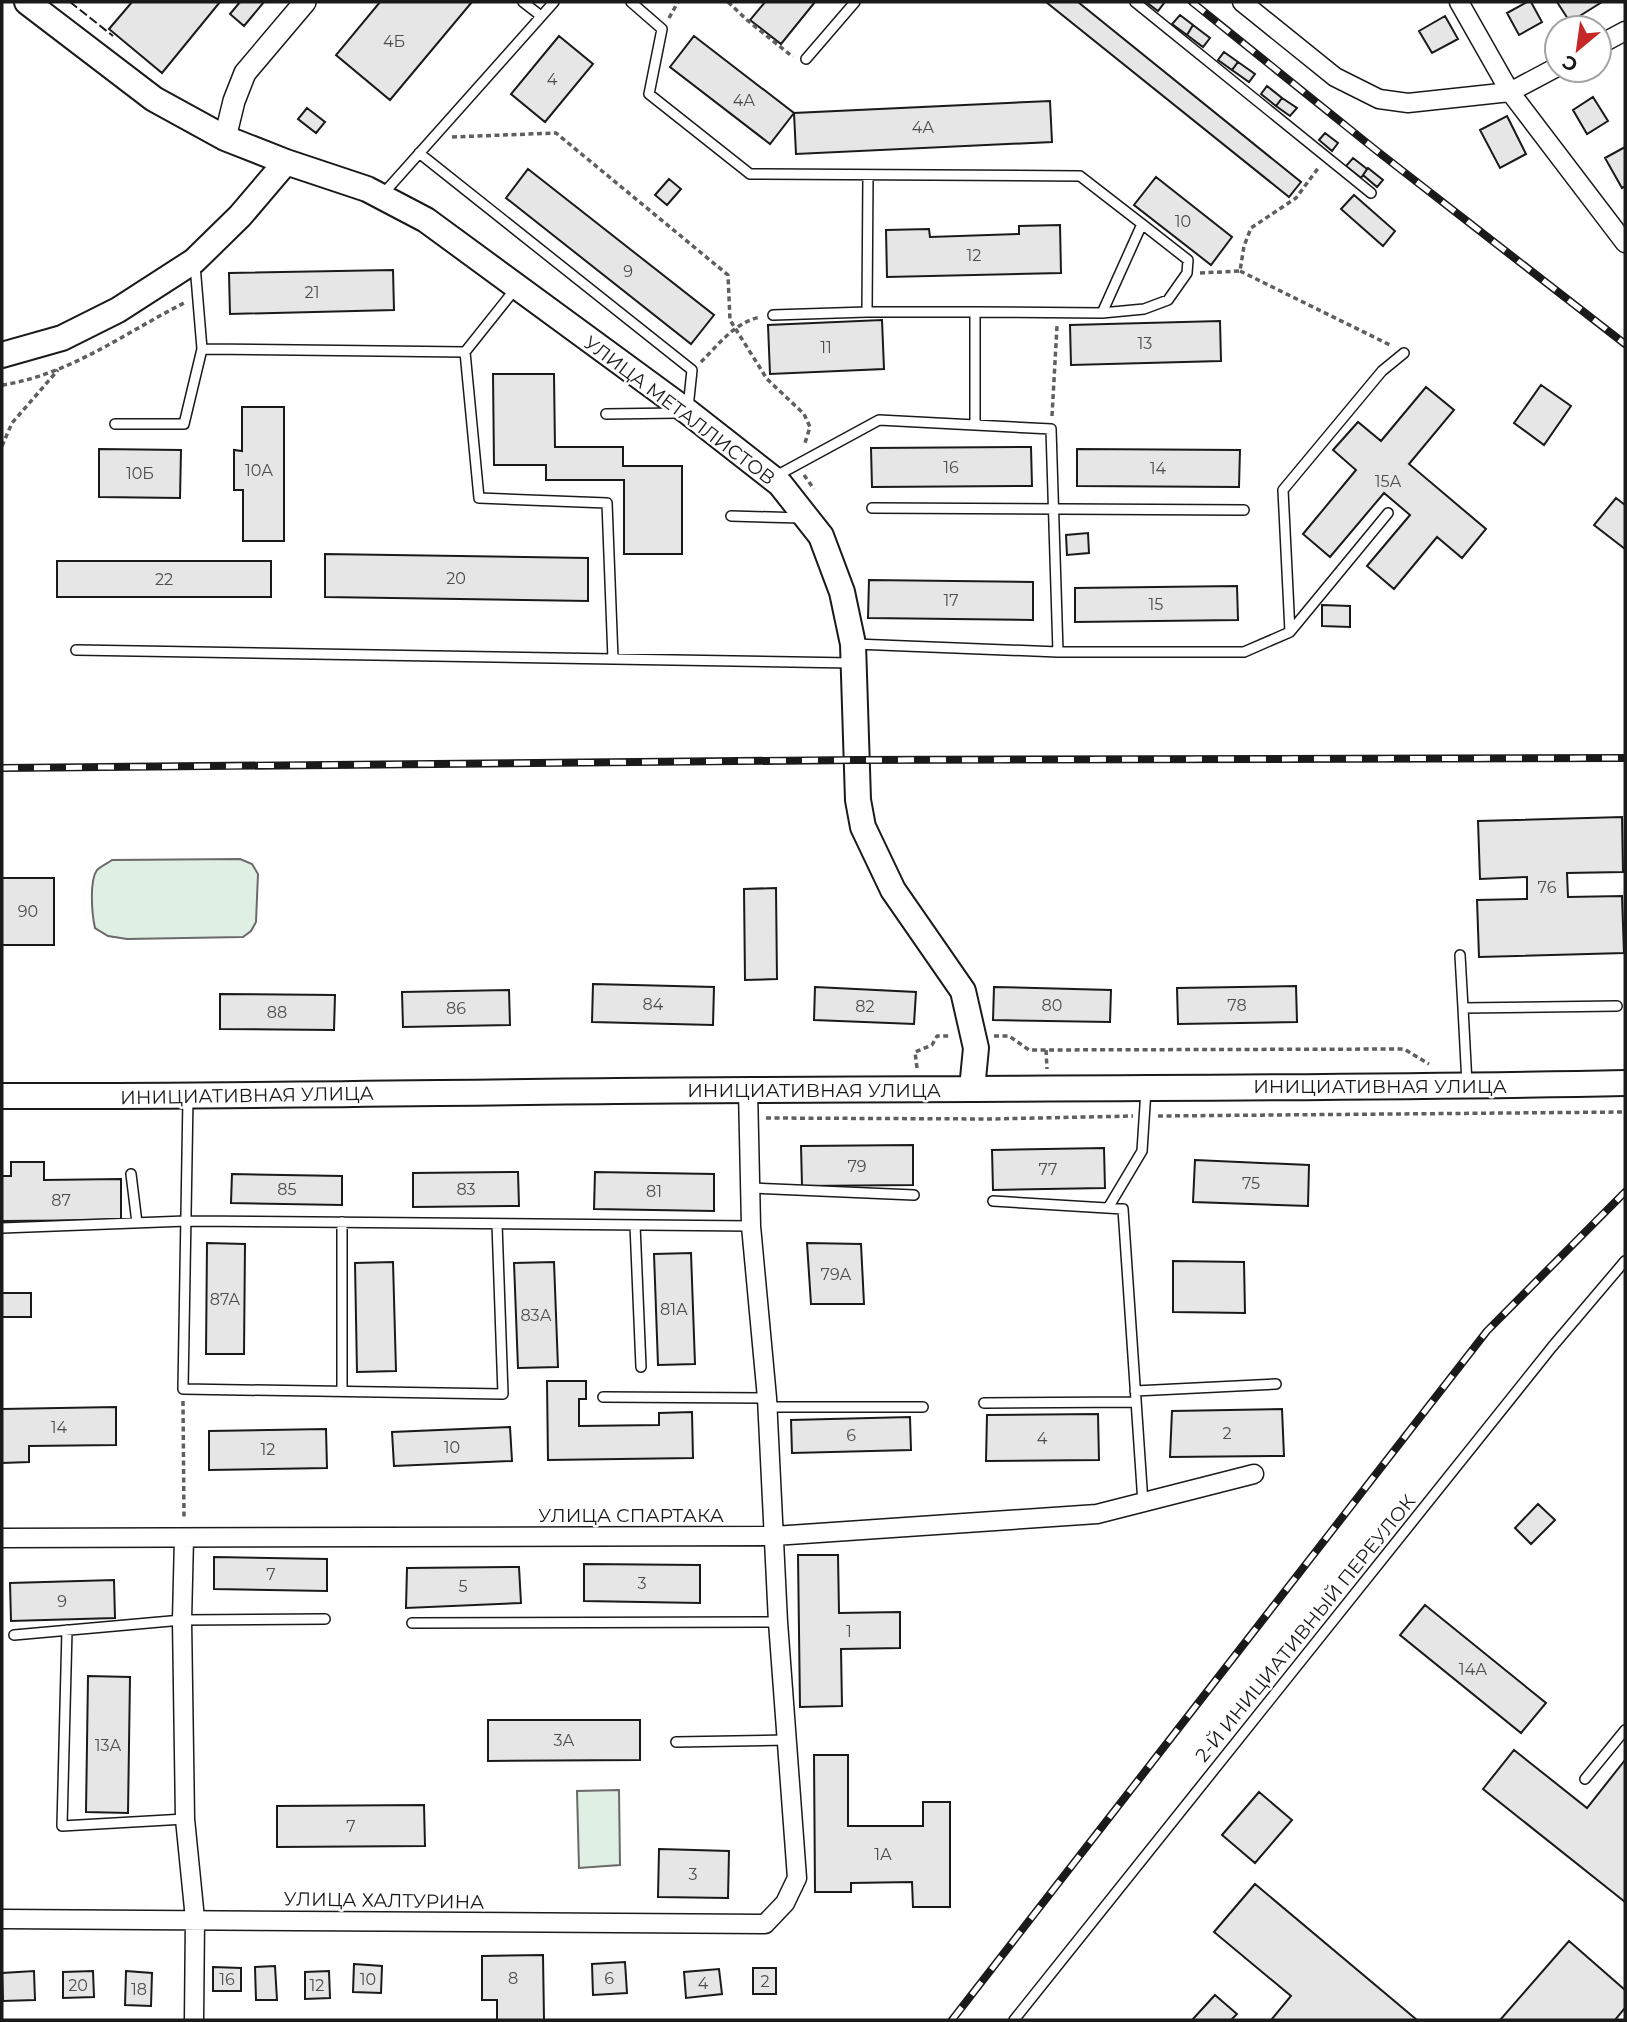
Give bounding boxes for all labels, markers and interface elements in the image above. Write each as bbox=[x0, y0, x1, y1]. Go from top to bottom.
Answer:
north arrow bbox=[1543, 14, 1613, 84]
house number: 4Б bbox=[383, 32, 405, 51]
text: С bbox=[1558, 50, 1582, 77]
house number: 4 bbox=[547, 70, 558, 89]
house number: 4А bbox=[733, 91, 755, 110]
house number: 4А bbox=[912, 118, 934, 137]
house number: 10 bbox=[1175, 212, 1191, 231]
house number: 12 bbox=[967, 246, 981, 265]
house number: 9 bbox=[623, 262, 633, 281]
house number: 21 bbox=[305, 283, 319, 302]
street label: УЛИЦА МЕТАЛЛИСТОВ bbox=[580, 331, 780, 490]
house number: 13 bbox=[1138, 334, 1152, 353]
house number: 11 bbox=[820, 338, 832, 357]
house number: 16 bbox=[943, 458, 959, 477]
house number: 14 bbox=[1150, 459, 1167, 478]
house number: 10А bbox=[245, 461, 273, 480]
house number: 10Б bbox=[126, 464, 154, 483]
house number: 15А bbox=[1375, 472, 1401, 491]
house number: 20 bbox=[446, 569, 466, 588]
house number: 22 bbox=[155, 570, 173, 589]
house number: 17 bbox=[943, 591, 959, 610]
house number: 15 bbox=[1149, 595, 1163, 614]
house number: 76 bbox=[1538, 878, 1557, 897]
house number: 90 bbox=[18, 902, 38, 921]
house number: 84 bbox=[643, 995, 664, 1014]
house number: 80 bbox=[1042, 996, 1062, 1015]
house number: 78 bbox=[1227, 996, 1247, 1015]
house number: 82 bbox=[855, 997, 875, 1016]
house number: 86 bbox=[446, 999, 466, 1018]
house number: 88 bbox=[267, 1003, 287, 1022]
street label: ИНИЦИАТИВНАЯ УЛИЦА bbox=[1253, 1075, 1507, 1098]
street label: ИНИЦИАТИВНАЯ УЛИЦА bbox=[687, 1079, 941, 1102]
street label: ИНИЦИАТИВНАЯ УЛИЦА bbox=[120, 1082, 374, 1109]
house number: 79 bbox=[847, 1157, 867, 1176]
house number: 77 bbox=[1039, 1160, 1057, 1179]
house number: 75 bbox=[1242, 1174, 1260, 1193]
house number: 85 bbox=[277, 1180, 297, 1199]
house number: 83 bbox=[456, 1180, 476, 1199]
house number: 81 bbox=[646, 1182, 662, 1201]
house number: 87 bbox=[51, 1191, 71, 1210]
house number: 79А bbox=[821, 1265, 852, 1284]
house number: 87А bbox=[210, 1290, 240, 1309]
house number: 81А bbox=[660, 1300, 688, 1319]
house number: 83А bbox=[520, 1306, 552, 1325]
house number: 14 bbox=[51, 1418, 68, 1437]
house number: 2 bbox=[1222, 1424, 1232, 1443]
house number: 6 bbox=[846, 1426, 856, 1445]
house number: 4 bbox=[1037, 1429, 1048, 1448]
house number: 10 bbox=[444, 1438, 460, 1457]
house number: 12 bbox=[261, 1440, 275, 1459]
street label: 2-Й ИНИЦИАТИВНЫЙ ПЕРЕУЛОК bbox=[1190, 1490, 1420, 1766]
street label: УЛИЦА СПАРТАКА bbox=[538, 1504, 724, 1527]
house number: 7 bbox=[266, 1565, 276, 1584]
house number: 3 bbox=[637, 1574, 647, 1593]
house number: 5 bbox=[458, 1577, 468, 1596]
house number: 9 bbox=[57, 1592, 67, 1611]
house number: 1 bbox=[846, 1622, 852, 1641]
house number: 14А bbox=[1459, 1660, 1487, 1679]
house number: 3А bbox=[554, 1731, 575, 1750]
house number: 13А bbox=[95, 1736, 121, 1755]
house number: 7 bbox=[346, 1817, 356, 1836]
house number: 1А bbox=[874, 1845, 892, 1864]
house number: 3 bbox=[688, 1865, 698, 1884]
street label: УЛИЦА ХАЛТУРИНА bbox=[284, 1887, 484, 1914]
house number: 8 bbox=[508, 1969, 518, 1988]
house number: 6 bbox=[604, 1969, 614, 1988]
house number: 16 bbox=[219, 1970, 235, 1989]
house number: 10 bbox=[360, 1970, 376, 1989]
house number: 2 bbox=[760, 1972, 770, 1991]
house number: 4 bbox=[698, 1974, 709, 1993]
house number: 20 bbox=[68, 1976, 88, 1995]
house number: 12 bbox=[310, 1976, 324, 1995]
house number: 18 bbox=[131, 1980, 147, 1999]

